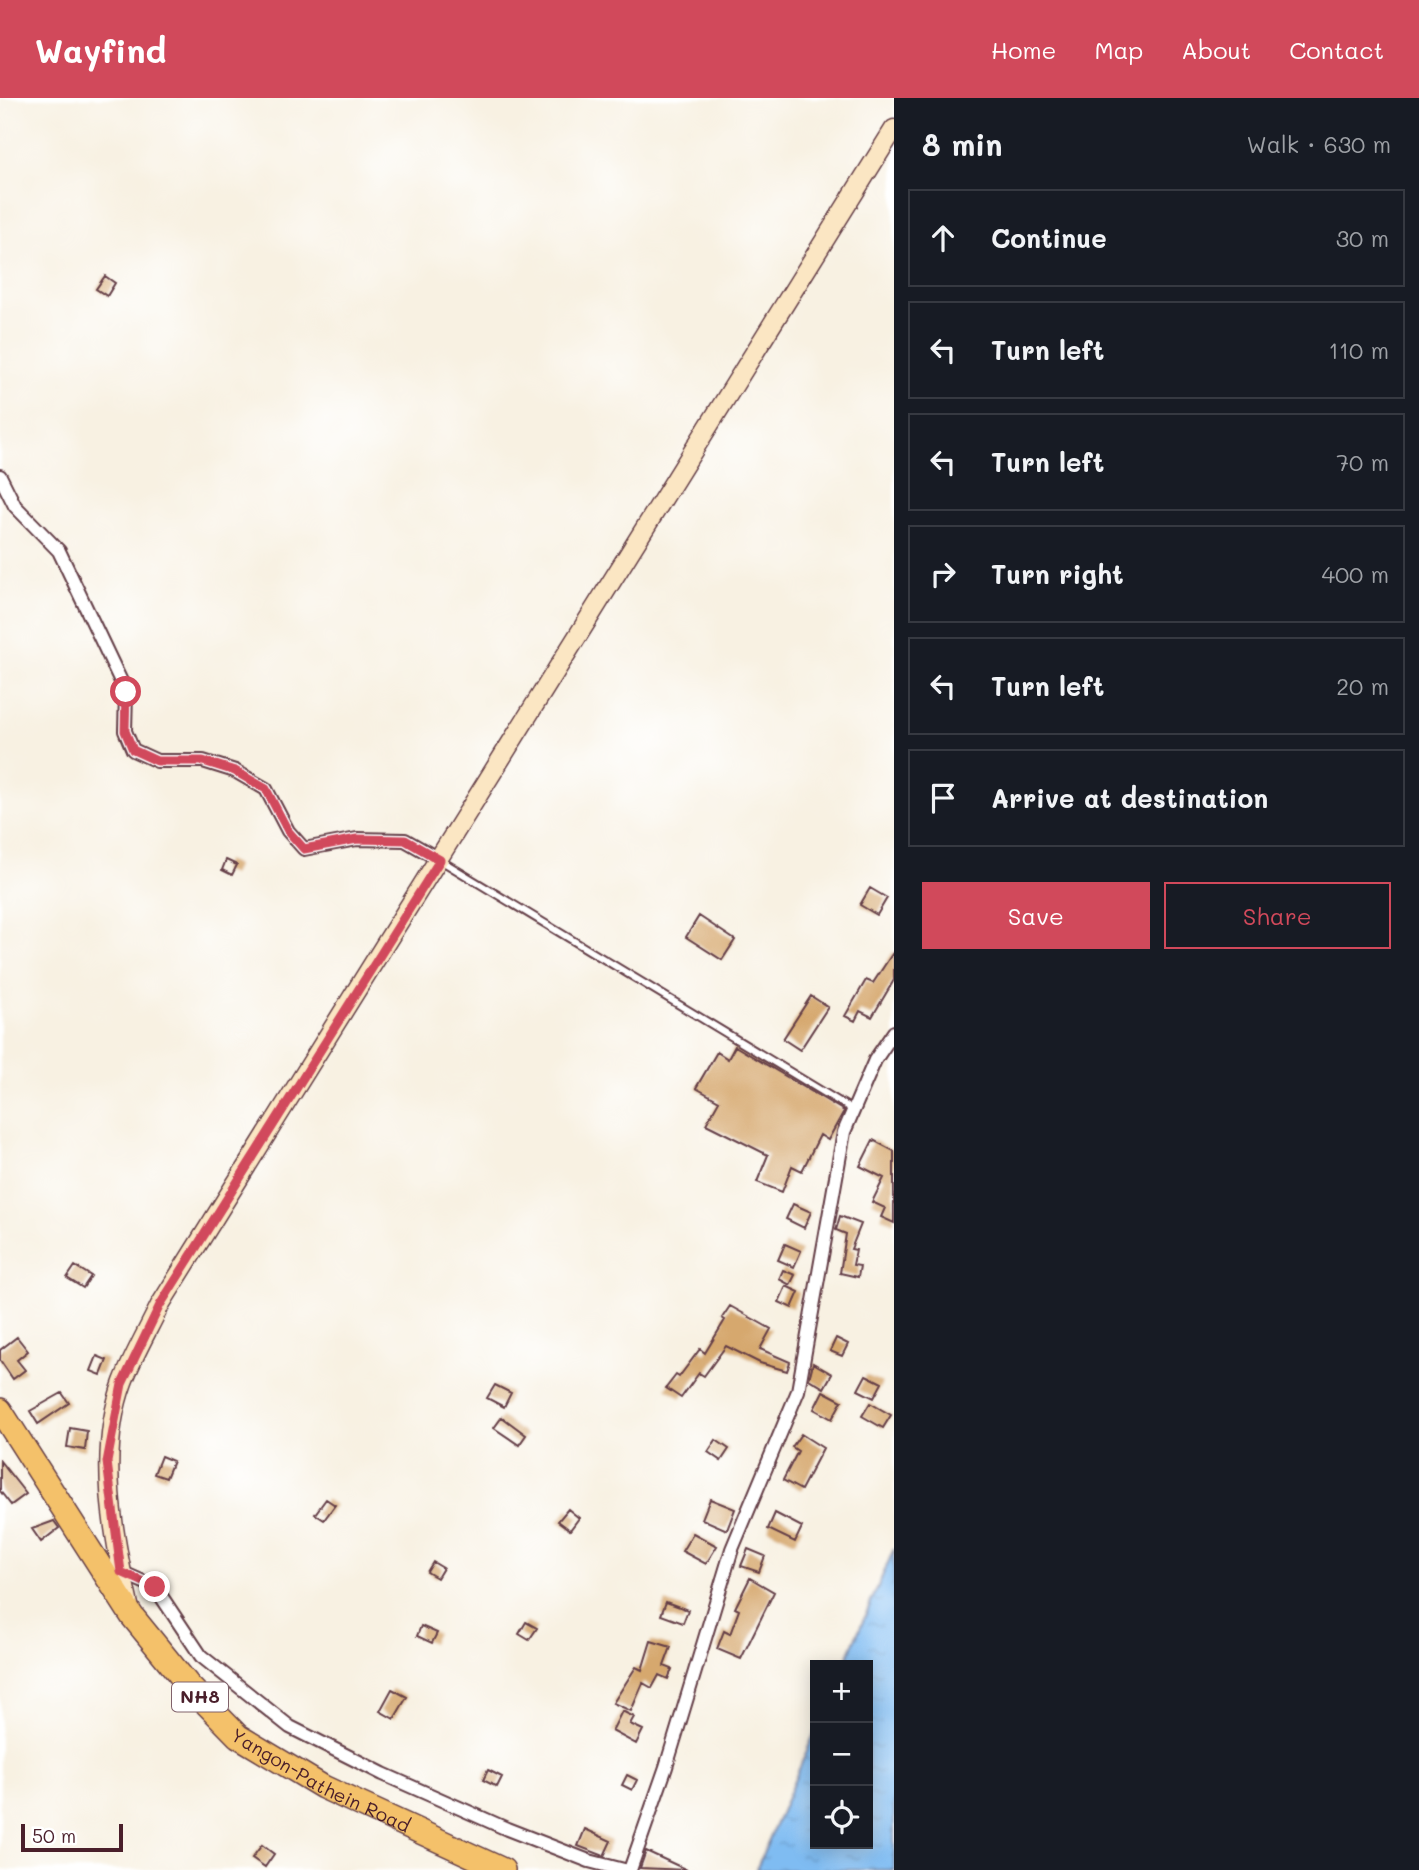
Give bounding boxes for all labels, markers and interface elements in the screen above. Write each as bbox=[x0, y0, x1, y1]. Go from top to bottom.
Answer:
text: Wayfind bbox=[35, 28, 166, 71]
text: Home bbox=[991, 34, 1056, 65]
text: Map bbox=[1094, 34, 1143, 65]
text: About bbox=[1181, 34, 1251, 65]
text: Contact bbox=[1289, 34, 1384, 65]
text: 8 min bbox=[922, 124, 1003, 164]
text: Walk · 630 m bbox=[1246, 129, 1391, 159]
icon: ahead bbox=[924, 219, 962, 257]
text: Continue bbox=[991, 221, 1107, 255]
text: 30 m bbox=[1336, 223, 1389, 253]
icon: left bbox=[924, 331, 962, 369]
text: Turn left bbox=[991, 333, 1104, 367]
text: 110 m bbox=[1329, 335, 1389, 365]
icon: left bbox=[924, 443, 962, 481]
text: Turn left bbox=[991, 445, 1104, 479]
text: 70 m bbox=[1336, 447, 1389, 477]
icon: right bbox=[924, 555, 962, 593]
text: Turn right bbox=[991, 557, 1124, 591]
text: 400 m bbox=[1321, 559, 1389, 589]
icon: left bbox=[924, 667, 962, 705]
text: Turn left bbox=[991, 669, 1104, 703]
text: 20 m bbox=[1336, 671, 1389, 701]
route start bbox=[110, 676, 141, 707]
icon: arrive bbox=[924, 779, 962, 817]
text: Arrive at destination bbox=[991, 781, 1268, 815]
button: Save bbox=[922, 882, 1150, 949]
button: Share bbox=[1164, 882, 1391, 949]
route end bbox=[139, 1571, 170, 1602]
map controls bbox=[810, 1660, 873, 1849]
button: + bbox=[810, 1660, 873, 1723]
road number: NH8 bbox=[172, 1682, 228, 1712]
street label: Yangon-Pathein Road bbox=[227, 1722, 415, 1838]
button: − bbox=[810, 1723, 873, 1786]
button: locate bbox=[810, 1786, 873, 1849]
scale bar bbox=[21, 1821, 122, 1853]
text: 50 m bbox=[32, 1823, 76, 1848]

